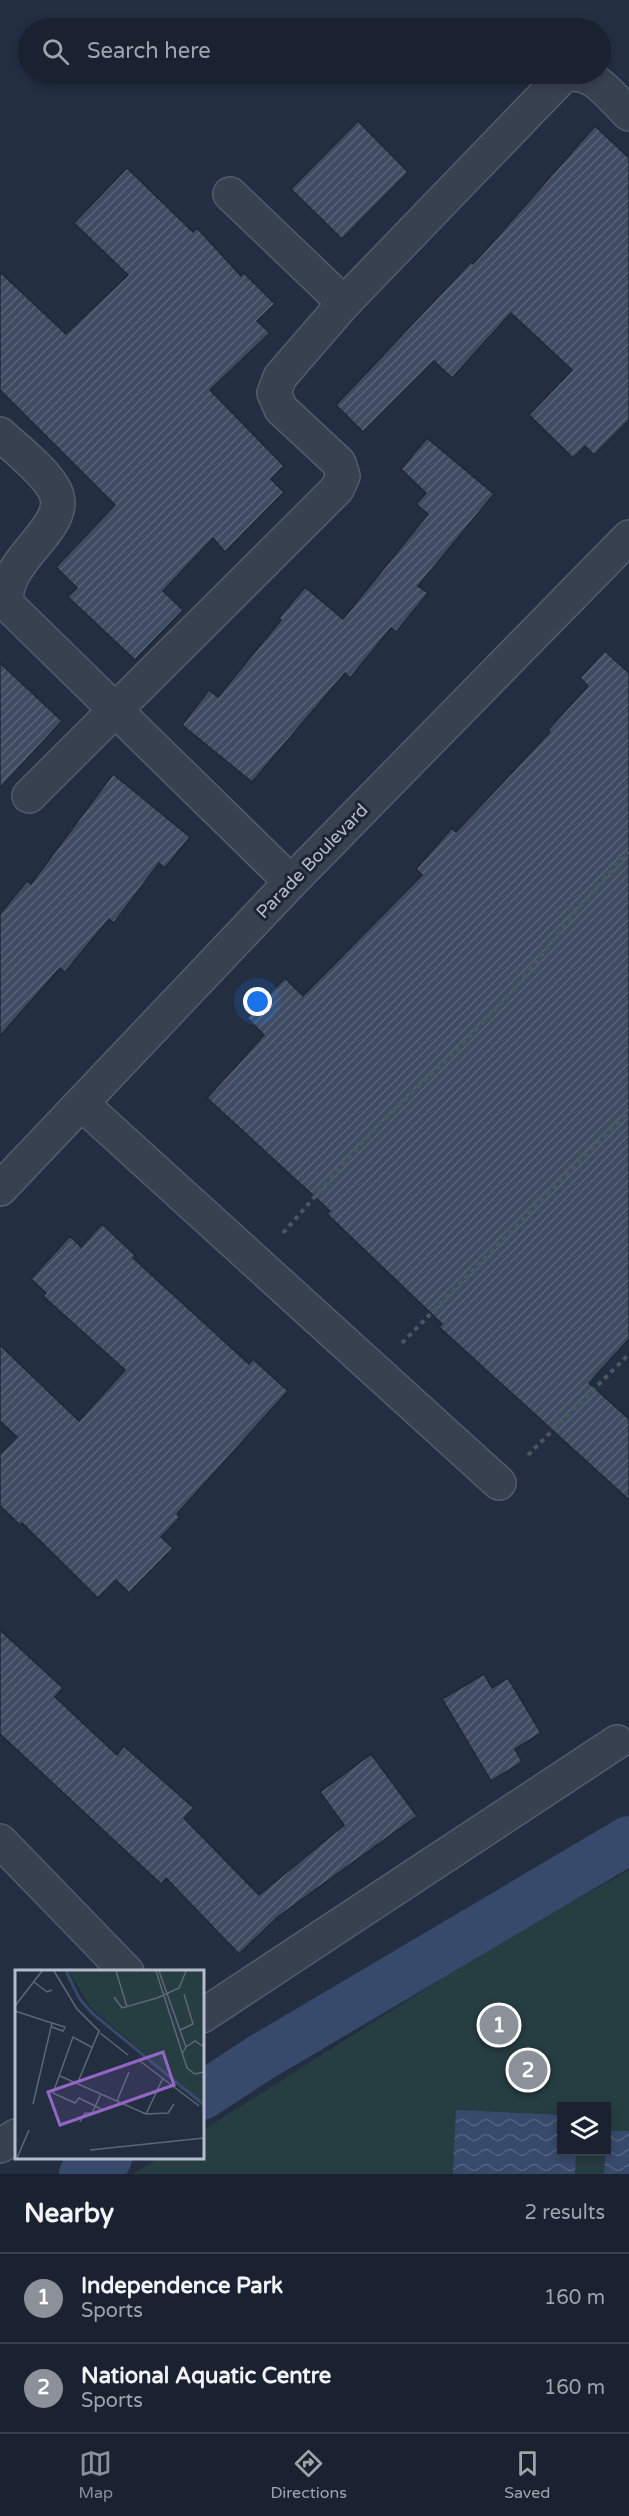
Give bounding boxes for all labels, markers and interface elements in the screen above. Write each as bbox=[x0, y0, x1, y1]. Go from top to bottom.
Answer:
search box bbox=[18, 18, 611, 84]
icon: search bbox=[39, 35, 72, 68]
text: Search here bbox=[87, 38, 211, 64]
street label: Parade Boulevard bbox=[252, 799, 372, 923]
your location bbox=[243, 987, 272, 1016]
inset map bbox=[15, 1970, 204, 2159]
pin: 1 bbox=[480, 2002, 518, 2048]
pin: 2 bbox=[508, 2048, 548, 2092]
map controls bbox=[557, 2102, 611, 2156]
button: layers bbox=[557, 2102, 611, 2156]
text: Nearby bbox=[24, 2198, 114, 2229]
text: 2 results bbox=[525, 2201, 605, 2225]
text: Independence Park bbox=[81, 2273, 283, 2299]
text: 1 bbox=[37, 2286, 50, 2310]
text: 160 m bbox=[544, 2286, 605, 2310]
text: Sports bbox=[81, 2299, 143, 2323]
text: National Aquatic Centre bbox=[81, 2363, 331, 2389]
text: 2 bbox=[37, 2376, 50, 2400]
text: 160 m bbox=[544, 2376, 605, 2400]
text: Sports bbox=[81, 2389, 143, 2413]
tab: Map bbox=[79, 2447, 113, 2503]
tab: Directions bbox=[270, 2447, 347, 2503]
tab: Saved bbox=[504, 2447, 550, 2503]

